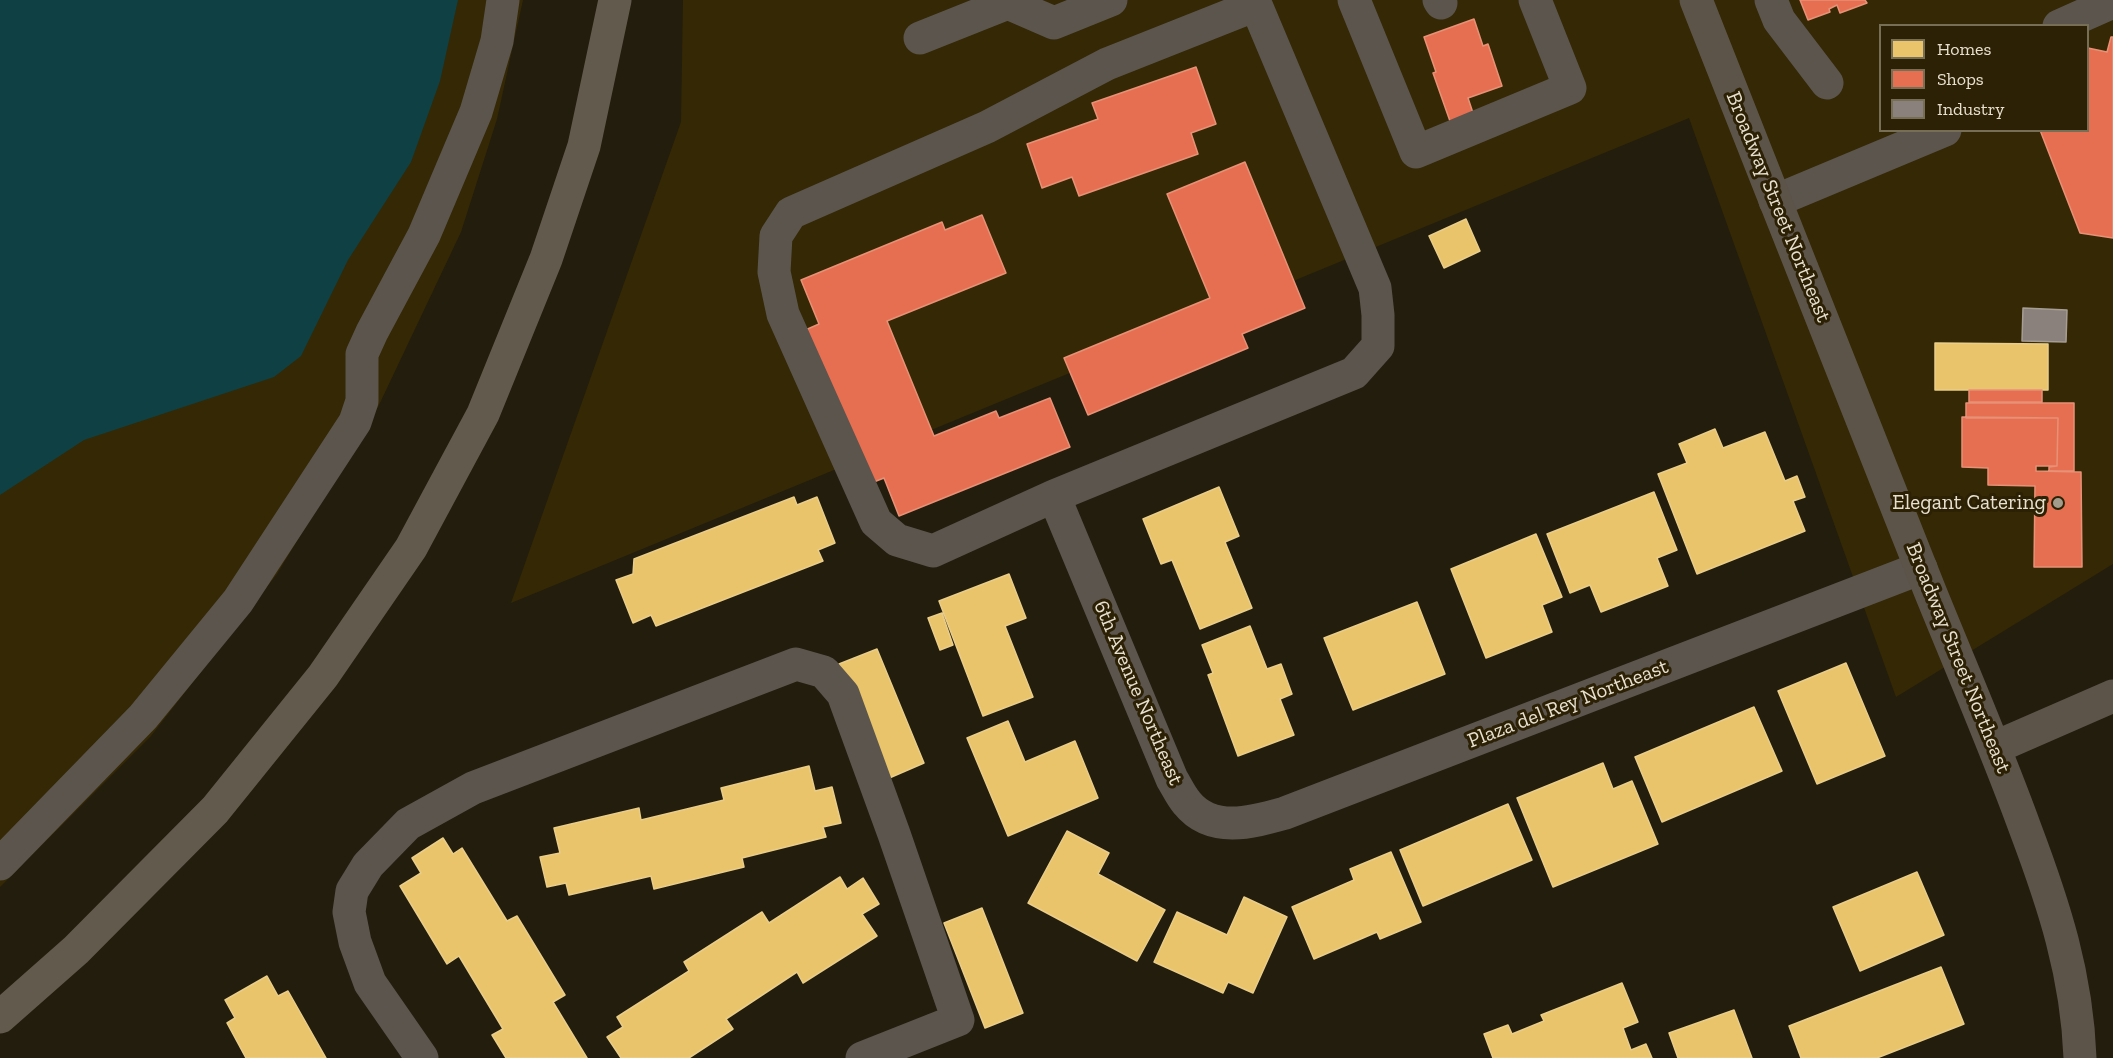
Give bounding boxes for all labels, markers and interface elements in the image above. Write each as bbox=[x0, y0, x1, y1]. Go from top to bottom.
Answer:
legend bbox=[1879, 24, 2089, 132]
text: Homes bbox=[1937, 38, 1991, 60]
text: Shops bbox=[1937, 68, 1984, 90]
street label: Broadway Street Northeast bbox=[1720, 88, 1836, 326]
text: Industry bbox=[1937, 98, 2004, 120]
place label: Elegant Catering bbox=[1892, 490, 2046, 516]
marker: Elegant Catering bbox=[2051, 496, 2065, 510]
street label: Broadway Street Northeast bbox=[1900, 539, 2016, 777]
street label: 6th Avenue Northeast bbox=[1088, 597, 1188, 789]
street label: Plaza del Rey Northeast bbox=[1464, 654, 1672, 754]

